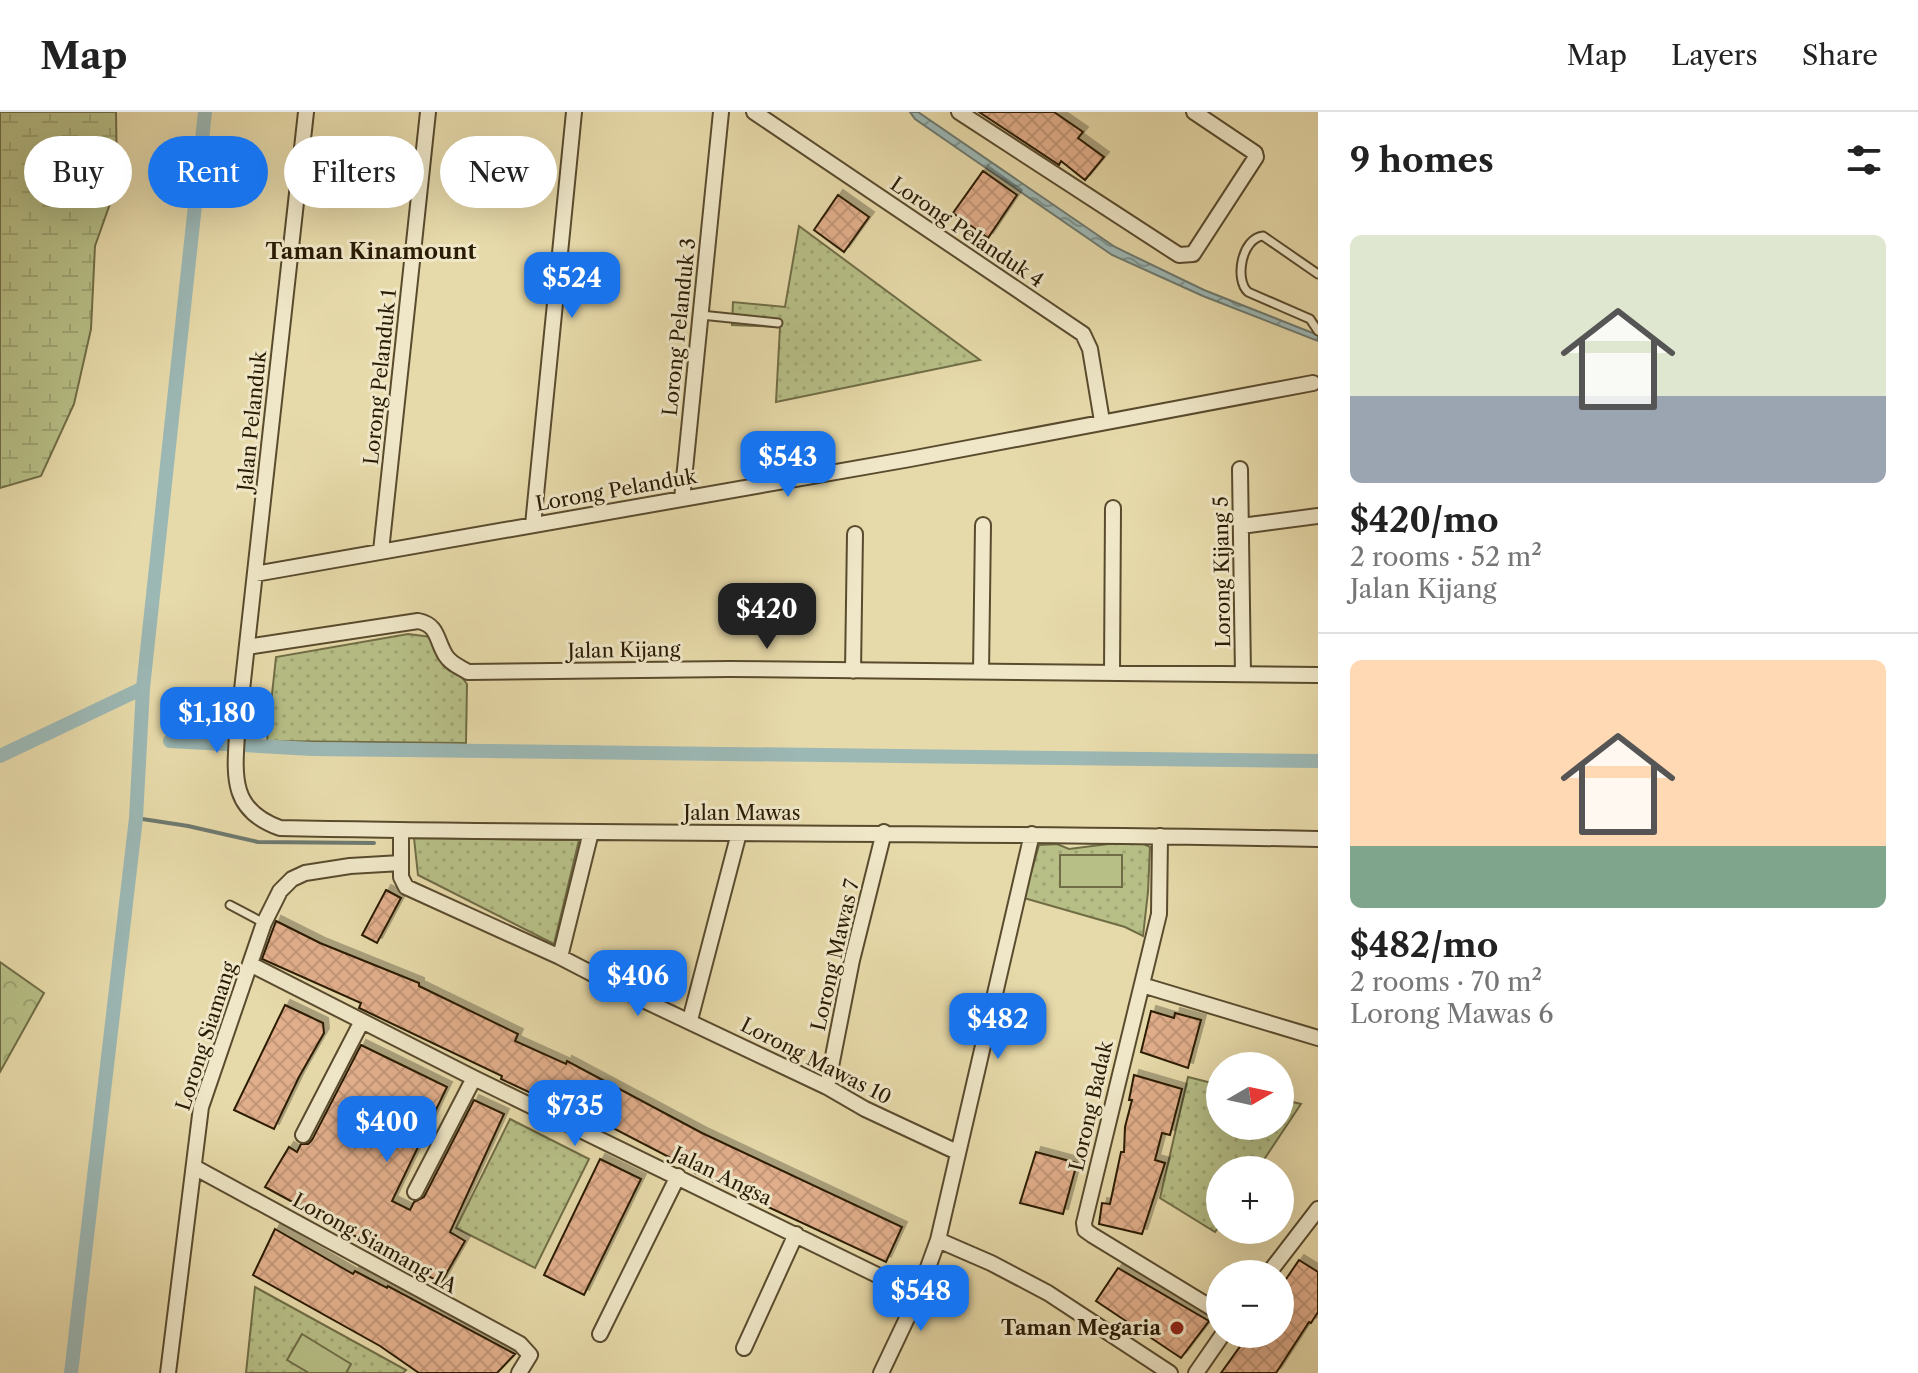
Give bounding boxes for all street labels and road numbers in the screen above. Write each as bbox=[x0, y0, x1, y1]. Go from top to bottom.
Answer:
street label: Lorong Pelanduk 4 bbox=[886, 172, 1048, 292]
street label: Lorong Pelanduk 3 bbox=[658, 237, 700, 417]
street label: Lorong Pelanduk 1 bbox=[359, 287, 401, 466]
street label: Jalan Pelanduk bbox=[232, 348, 271, 495]
street label: Lorong Pelanduk bbox=[534, 464, 700, 516]
street label: Lorong Kijang 5 bbox=[1209, 496, 1235, 648]
street label: Jalan Kijang bbox=[564, 637, 681, 663]
street label: Jalan Mawas bbox=[681, 801, 801, 825]
street label: Lorong Mawas 7 bbox=[806, 877, 864, 1033]
street label: Lorong Siamang bbox=[171, 958, 242, 1113]
street label: Lorong Mawas 10 bbox=[737, 1013, 895, 1109]
street label: Lorong Badak bbox=[1064, 1037, 1118, 1173]
street label: Jalan Angsa bbox=[665, 1140, 776, 1211]
street label: Lorong Siamang 1A bbox=[288, 1188, 463, 1299]

